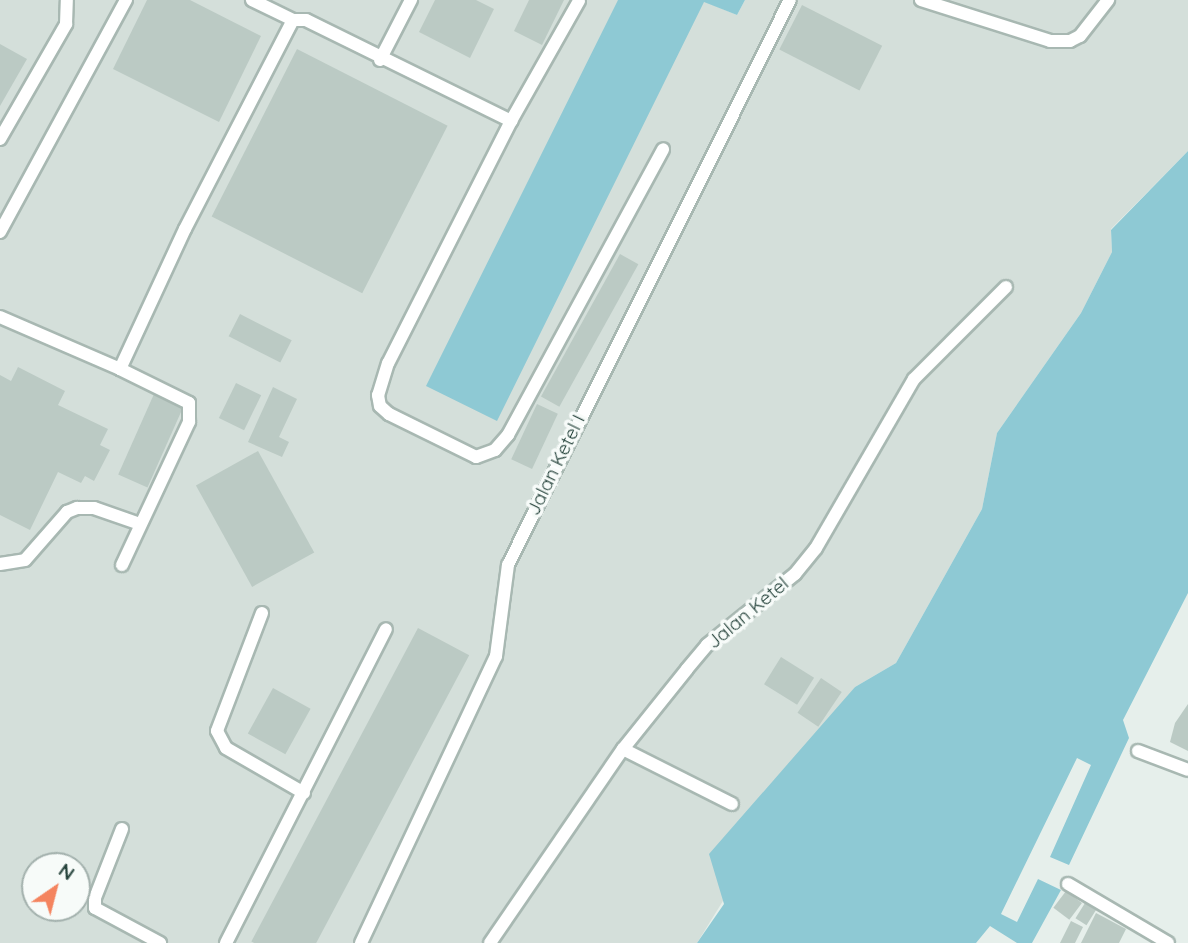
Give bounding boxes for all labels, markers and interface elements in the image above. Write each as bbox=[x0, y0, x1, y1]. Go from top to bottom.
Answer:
street label: Jalan Ketel I bbox=[522, 411, 590, 519]
street label: Jalan Ketel bbox=[703, 572, 793, 654]
north arrow bbox=[21, 852, 91, 922]
text: N bbox=[54, 858, 80, 885]

